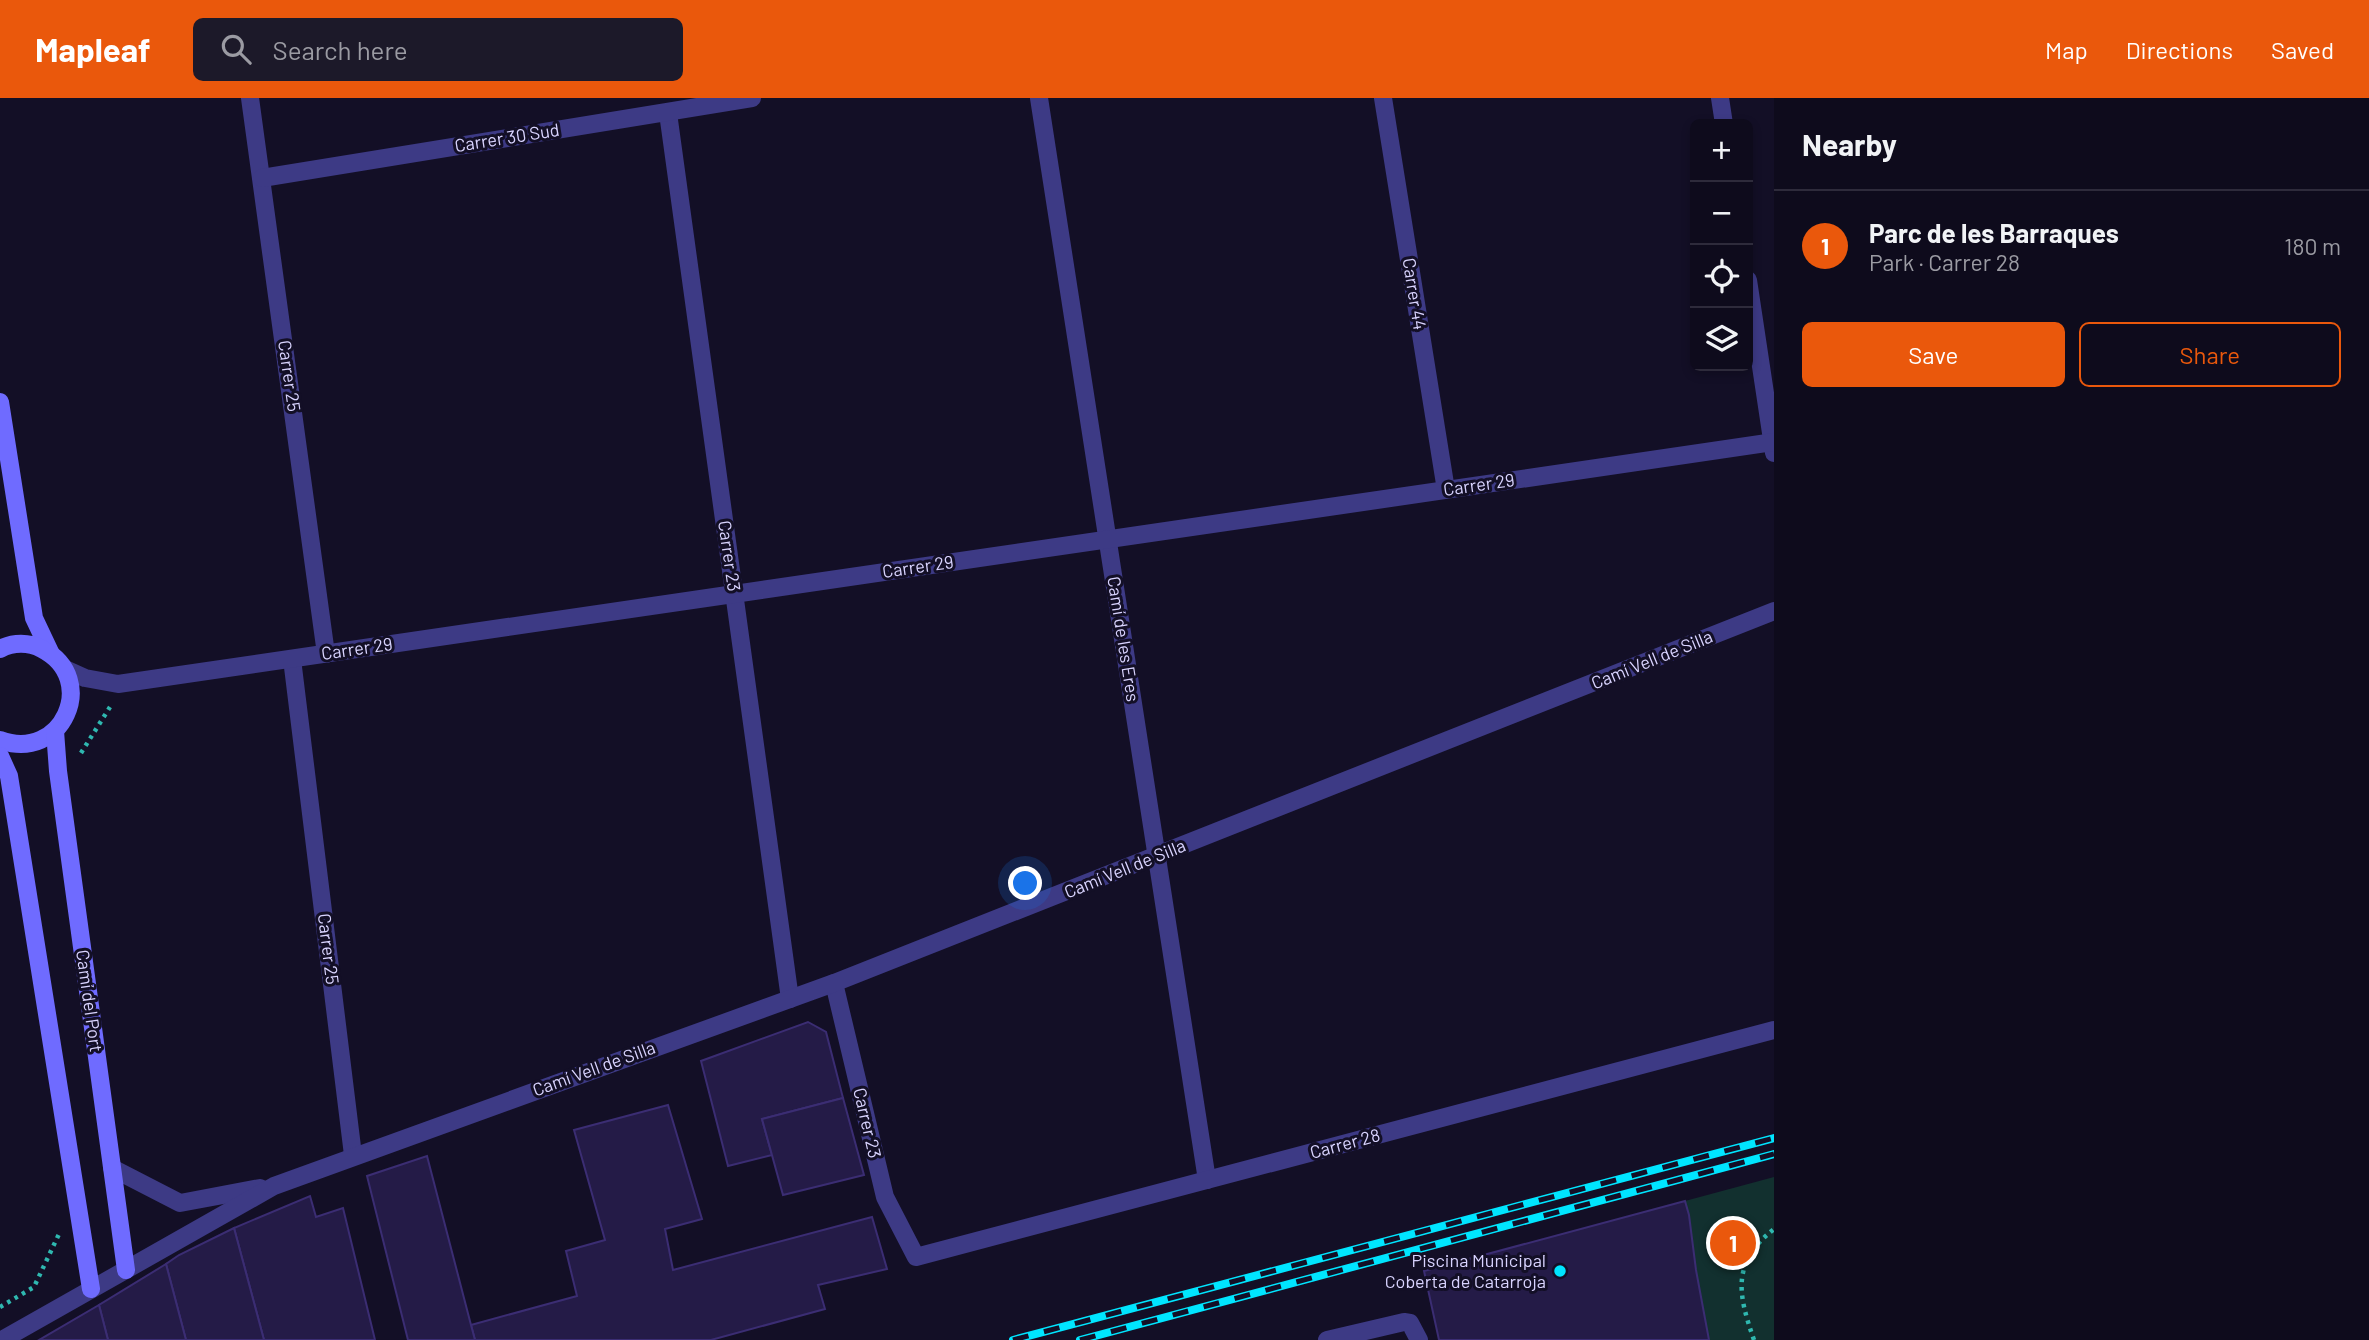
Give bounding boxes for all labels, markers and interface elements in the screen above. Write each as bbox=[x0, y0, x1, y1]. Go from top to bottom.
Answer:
search box bbox=[193, 18, 683, 81]
text: Mapleaf bbox=[35, 29, 151, 69]
icon: search bbox=[217, 30, 255, 68]
text: Search here bbox=[273, 34, 408, 65]
text: Map bbox=[2045, 35, 2088, 64]
text: Directions bbox=[2126, 35, 2233, 64]
text: Saved bbox=[2271, 35, 2334, 64]
street label: Carrer 30 Sud bbox=[453, 118, 561, 156]
map controls bbox=[1690, 119, 1753, 371]
button: + bbox=[1690, 119, 1753, 182]
text: Nearby bbox=[1802, 126, 1897, 162]
button: − bbox=[1690, 182, 1753, 245]
text: Parc de les Barraques bbox=[1869, 217, 2119, 248]
text: 1 bbox=[1821, 232, 1829, 260]
text: 180 m bbox=[2284, 232, 2341, 260]
button: locate bbox=[1690, 245, 1753, 308]
text: Park · Carrer 28 bbox=[1869, 248, 2020, 276]
street label: Carrer 44 bbox=[1398, 256, 1432, 331]
button: layers bbox=[1690, 308, 1753, 371]
button: Save bbox=[1802, 322, 2065, 387]
button: Share bbox=[2079, 322, 2341, 387]
street label: Carrer 25 bbox=[274, 339, 306, 413]
street label: Carrer 29 bbox=[1442, 468, 1516, 500]
street label: Carrer 23 bbox=[714, 519, 746, 593]
street label: Carrer 29 bbox=[881, 550, 955, 582]
street label: Camí de les Eres bbox=[1103, 575, 1145, 703]
street label: Camí Vell de Silla bbox=[1588, 625, 1716, 693]
street label: Carrer 29 bbox=[320, 632, 394, 664]
street label: Camí Vell de Silla bbox=[1061, 834, 1189, 902]
your location bbox=[1008, 866, 1042, 900]
street label: Carrer 25 bbox=[314, 912, 344, 986]
street label: Camí del Port bbox=[72, 948, 108, 1053]
street label: Camí Vell de Silla bbox=[529, 1036, 658, 1100]
street label: Carrer 23 bbox=[849, 1085, 887, 1160]
street label: Carrer 28 bbox=[1307, 1123, 1382, 1163]
pin: 1 bbox=[1710, 1217, 1756, 1269]
place label: Piscina Municipal Coberta de Catarroja bbox=[1385, 1249, 1546, 1292]
marker: Piscina Municipal Coberta de Catarroja bbox=[1552, 1263, 1568, 1279]

